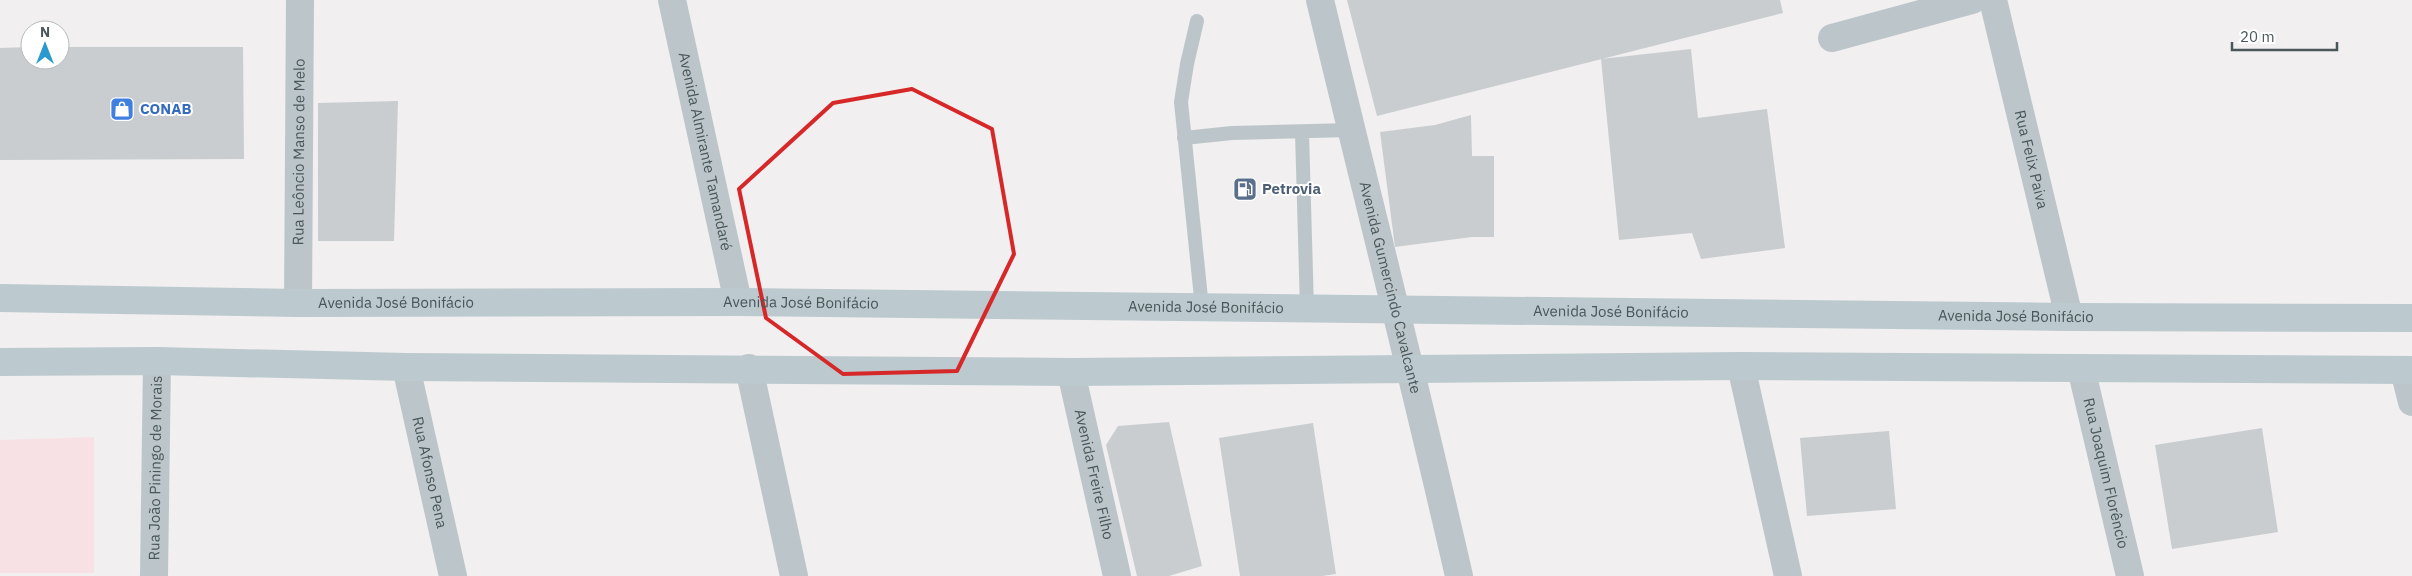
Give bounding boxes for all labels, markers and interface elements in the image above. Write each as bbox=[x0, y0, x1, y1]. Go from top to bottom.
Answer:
north arrow bbox=[20, 20, 70, 70]
scale bar bbox=[2232, 20, 2337, 52]
text: N bbox=[40, 23, 50, 41]
text: 20 m bbox=[2240, 27, 2275, 46]
street label: Avenida Almirante Tamandaré bbox=[675, 50, 736, 252]
street label: Rua Leôncio Manso de Melo bbox=[288, 58, 309, 246]
shop icon: CONAB bbox=[109, 96, 135, 122]
place label: CONAB bbox=[140, 99, 191, 118]
street label: Rua Felix Paiva bbox=[2011, 108, 2053, 211]
fuel station icon: Petrovia bbox=[1232, 176, 1258, 202]
place label: Petrovia bbox=[1262, 179, 1321, 198]
street label: Avenida Gumercindo Cavalcante bbox=[1356, 179, 1426, 395]
street label: Avenida José Bonifácio bbox=[723, 292, 879, 313]
street label: Avenida José Bonifácio bbox=[318, 293, 474, 312]
street label: Avenida José Bonifácio bbox=[1128, 296, 1284, 317]
street label: Avenida José Bonifácio bbox=[1533, 301, 1689, 322]
street label: Avenida José Bonifácio bbox=[1938, 306, 2094, 326]
street label: Rua João Piningo de Morais bbox=[144, 375, 166, 561]
street label: Rua Joaquim Florêncio bbox=[2079, 396, 2133, 550]
street label: Avenida Freire Filho bbox=[1071, 407, 1119, 541]
street label: Rua Afonso Pena bbox=[408, 415, 452, 530]

